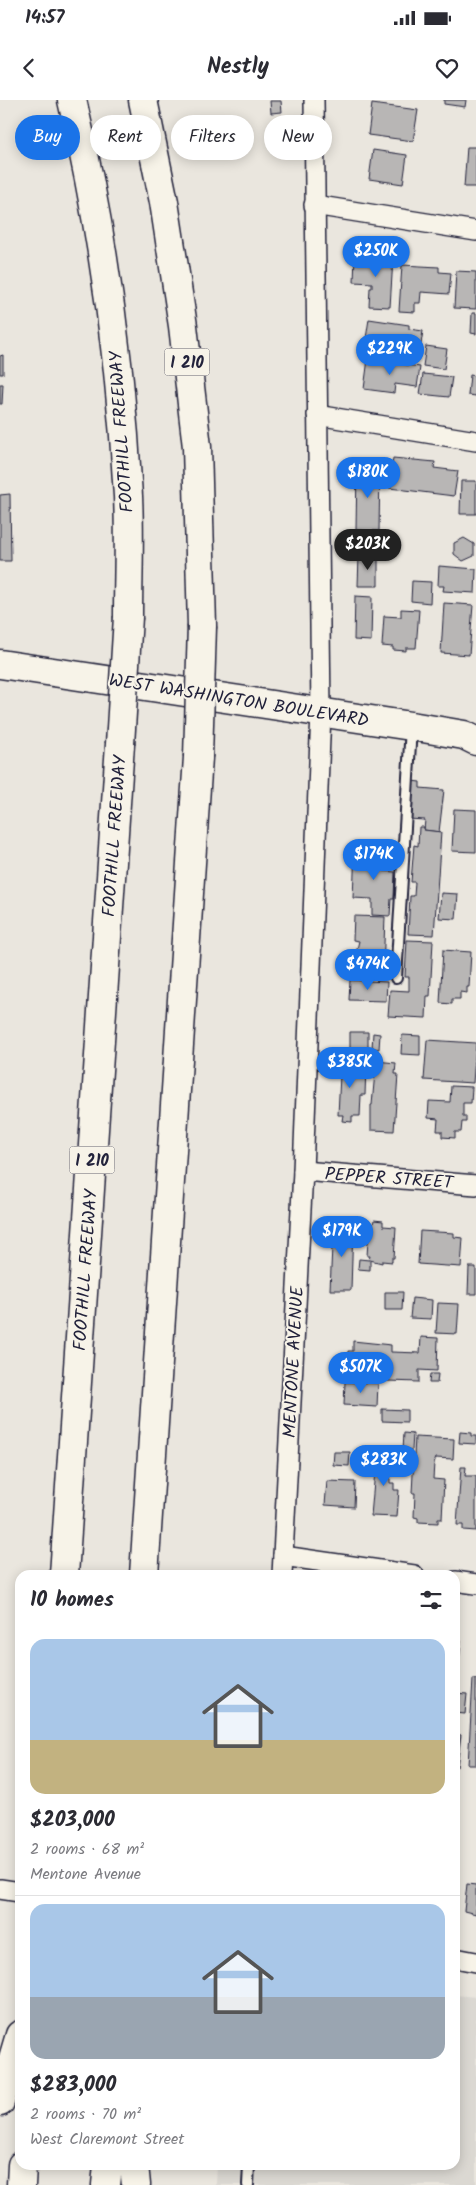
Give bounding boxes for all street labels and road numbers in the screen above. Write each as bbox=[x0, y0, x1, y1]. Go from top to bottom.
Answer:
road number: I 210 bbox=[164, 348, 210, 376]
street label: FOOTHILL FREEWAY bbox=[102, 349, 143, 514]
street label: WEST WASHINGTON BOULEVARD bbox=[107, 667, 371, 736]
street label: FOOTHILL FREEWAY bbox=[95, 754, 136, 918]
road number: I 210 bbox=[70, 1146, 114, 1174]
street label: PEPPER STREET bbox=[324, 1161, 455, 1199]
street label: FOOTHILL FREEWAY bbox=[66, 1188, 107, 1352]
street label: MENTONE AVENUE bbox=[276, 1285, 313, 1439]

